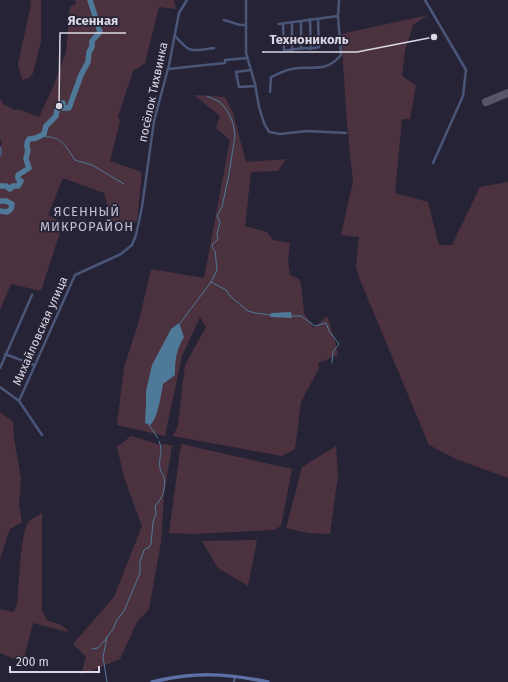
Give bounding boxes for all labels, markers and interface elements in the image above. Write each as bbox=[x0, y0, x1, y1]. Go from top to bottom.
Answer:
callout: Ясенная bbox=[60, 8, 126, 33]
text: Ясенная bbox=[68, 13, 118, 28]
callout: Технониколь bbox=[262, 27, 357, 52]
text: Технониколь bbox=[269, 32, 349, 47]
street label: посёлок Тихвинка bbox=[136, 41, 170, 143]
district label: ЯСЕННЫЙ МИКРОРАЙОН bbox=[40, 204, 134, 234]
street label: Михайловская улица bbox=[10, 274, 70, 388]
scale bar bbox=[10, 648, 99, 674]
text: 200 m bbox=[16, 655, 49, 669]

